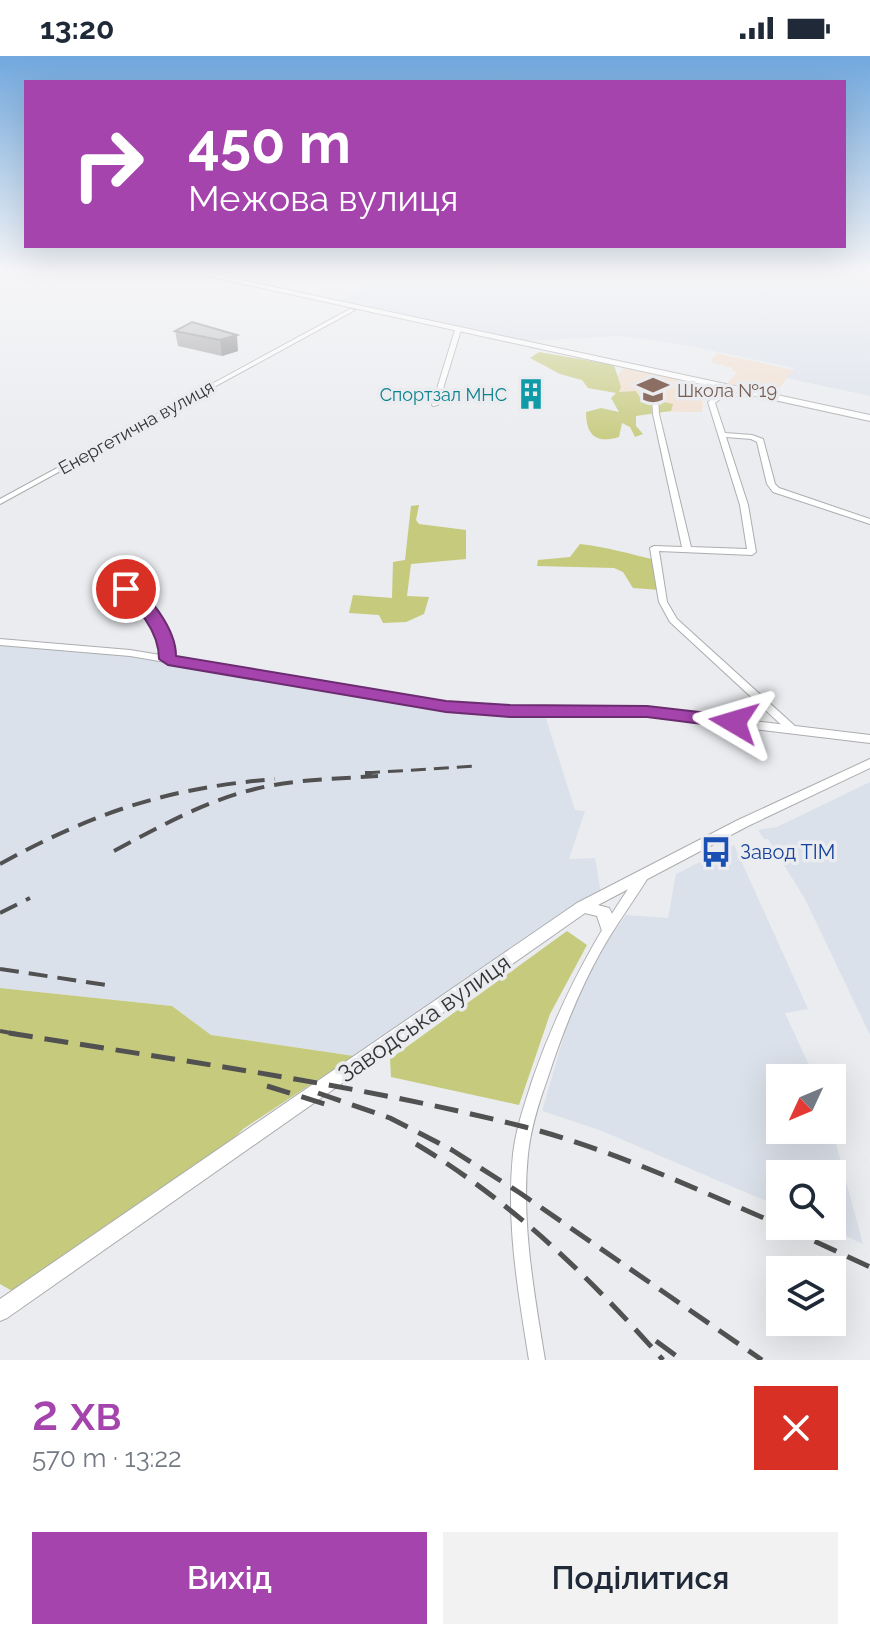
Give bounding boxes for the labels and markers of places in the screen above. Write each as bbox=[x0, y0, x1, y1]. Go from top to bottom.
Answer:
school or university icon: Школа №19 bbox=[636, 373, 670, 407]
building icon: Спортзал МНС bbox=[514, 377, 548, 411]
place label: Школа №19 bbox=[677, 380, 777, 401]
place label: Спортзал МНС bbox=[380, 384, 507, 405]
pin bbox=[92, 555, 160, 623]
bus stop icon: Завод ТІМ bbox=[699, 835, 733, 869]
place label: Завод ТІМ bbox=[740, 840, 835, 864]

